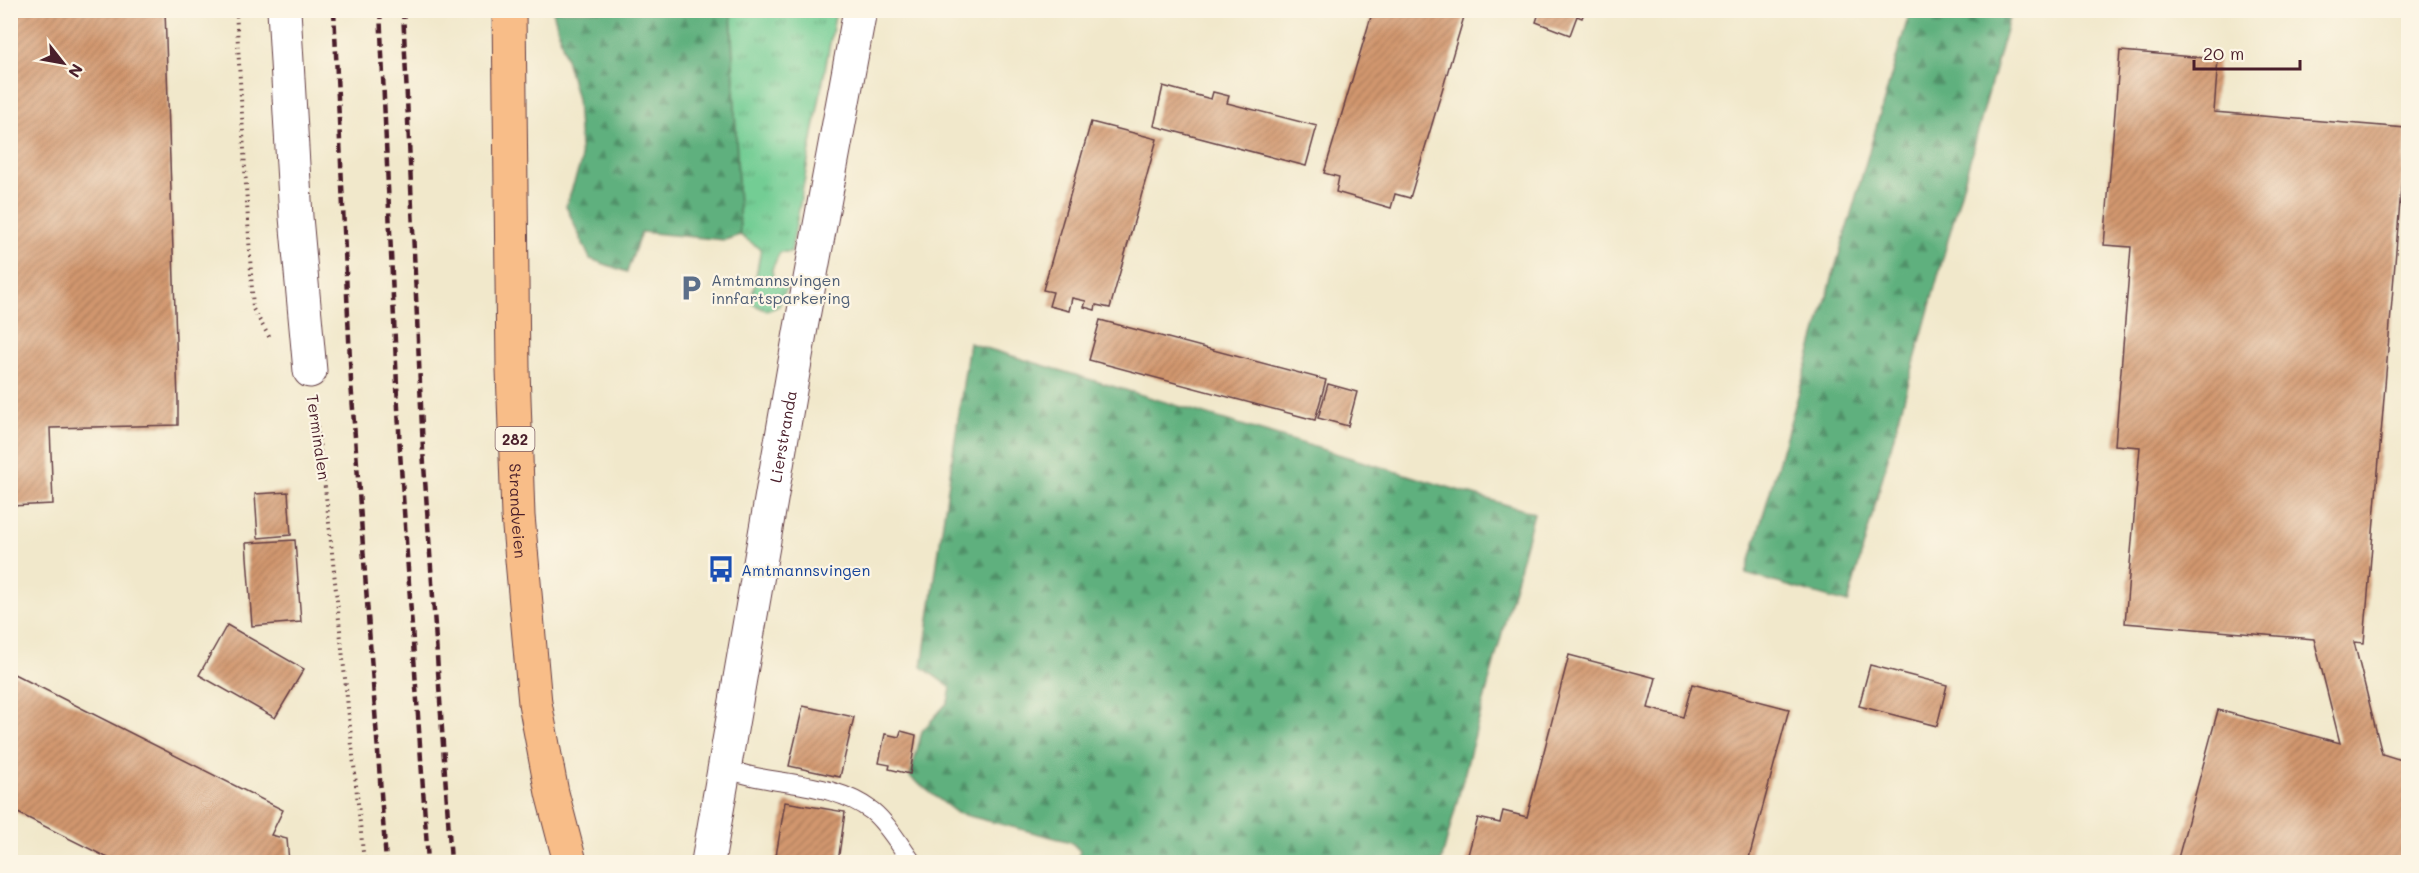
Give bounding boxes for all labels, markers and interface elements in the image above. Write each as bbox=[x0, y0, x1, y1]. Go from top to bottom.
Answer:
north arrow bbox=[33, 33, 93, 93]
scale bar bbox=[2194, 33, 2300, 71]
text: 20 m bbox=[2203, 41, 2244, 65]
text: N bbox=[64, 60, 88, 82]
place label: Amtmannsvingen innfartsparkering bbox=[711, 269, 850, 308]
parking icon: Amtmannsvingen innfartsparkering bbox=[676, 273, 706, 303]
street label: Lierstranda bbox=[764, 389, 800, 484]
street label: Terminalen bbox=[303, 393, 335, 481]
road number: 282 bbox=[496, 427, 534, 451]
street label: Strandveien bbox=[506, 463, 532, 559]
bus stop icon: Amtmannsvingen bbox=[706, 554, 736, 584]
place label: Amtmannsvingen bbox=[741, 559, 870, 580]

